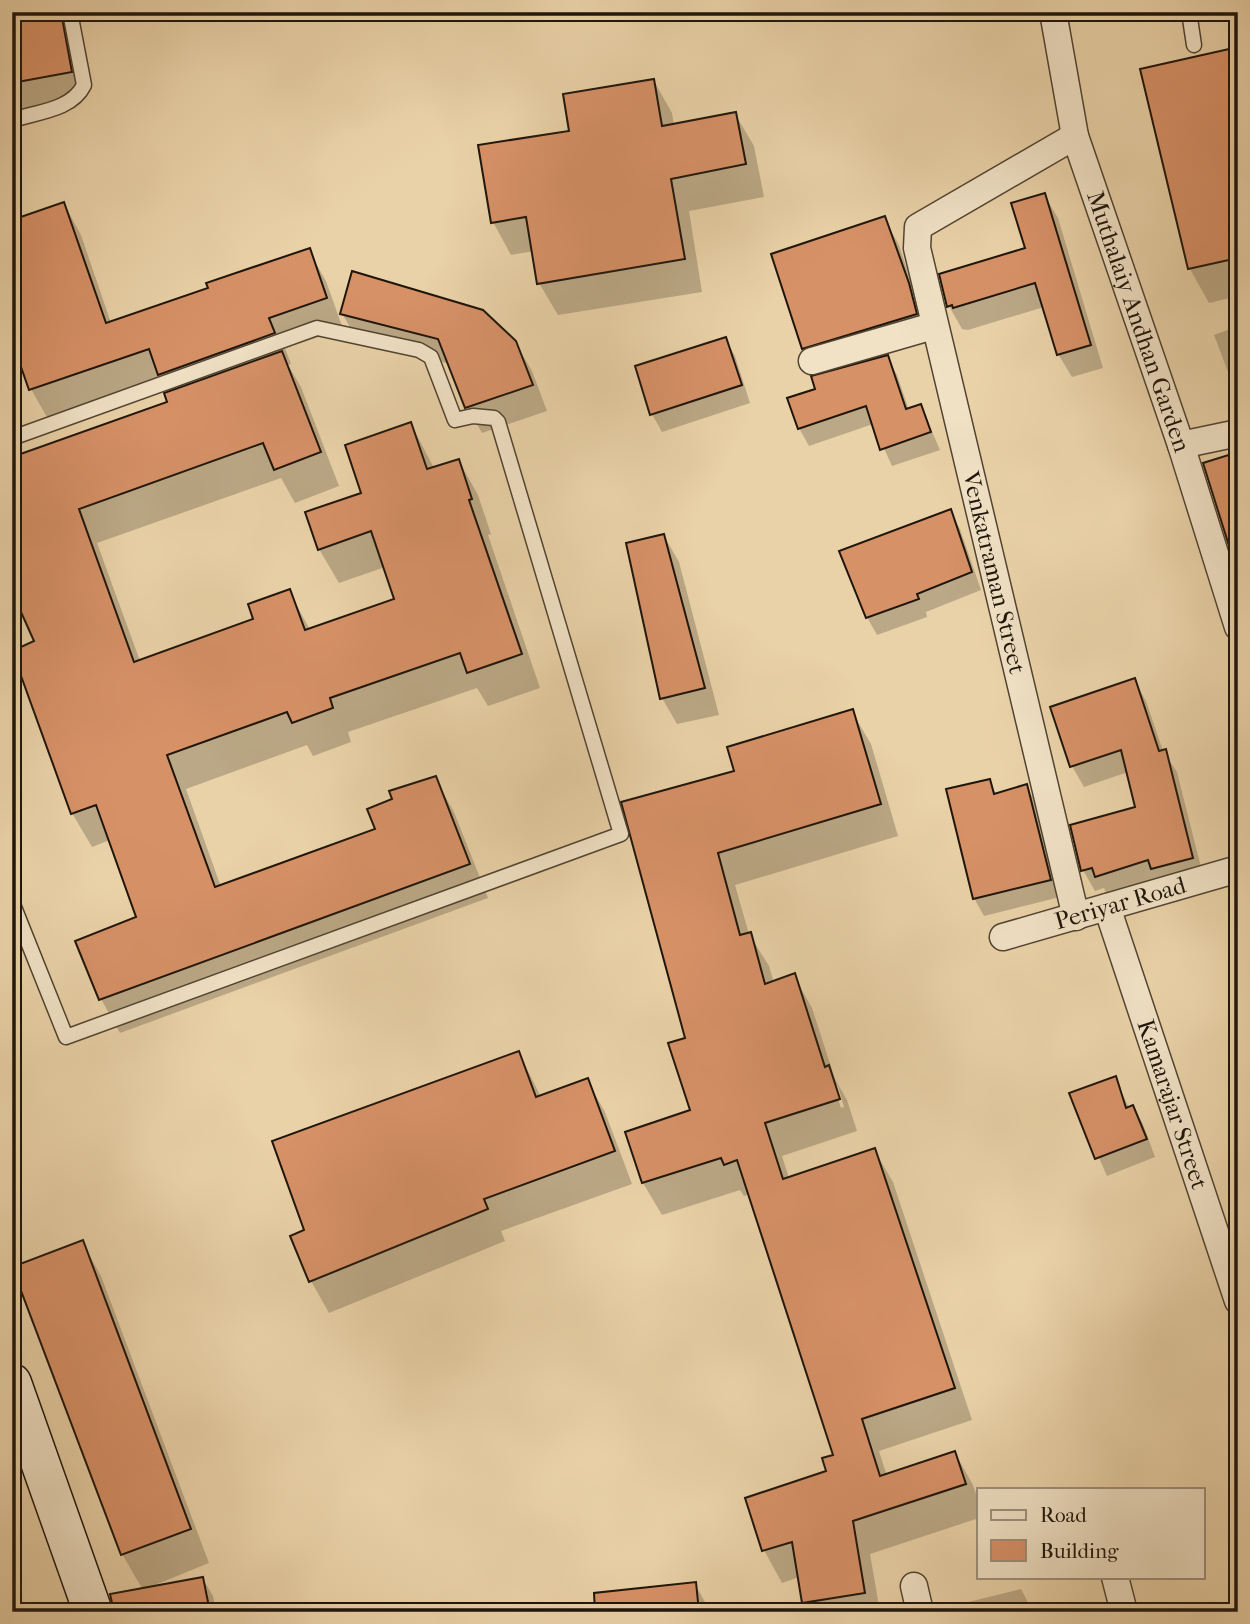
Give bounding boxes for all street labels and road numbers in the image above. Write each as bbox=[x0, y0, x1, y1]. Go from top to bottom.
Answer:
street label: Muthalaiy Andhan Garden bbox=[1081, 187, 1196, 456]
street label: Venkatraman Street bbox=[956, 468, 1032, 677]
street label: Periyar Road bbox=[1051, 871, 1190, 935]
street label: Kamarajar Street bbox=[1131, 1016, 1214, 1193]

